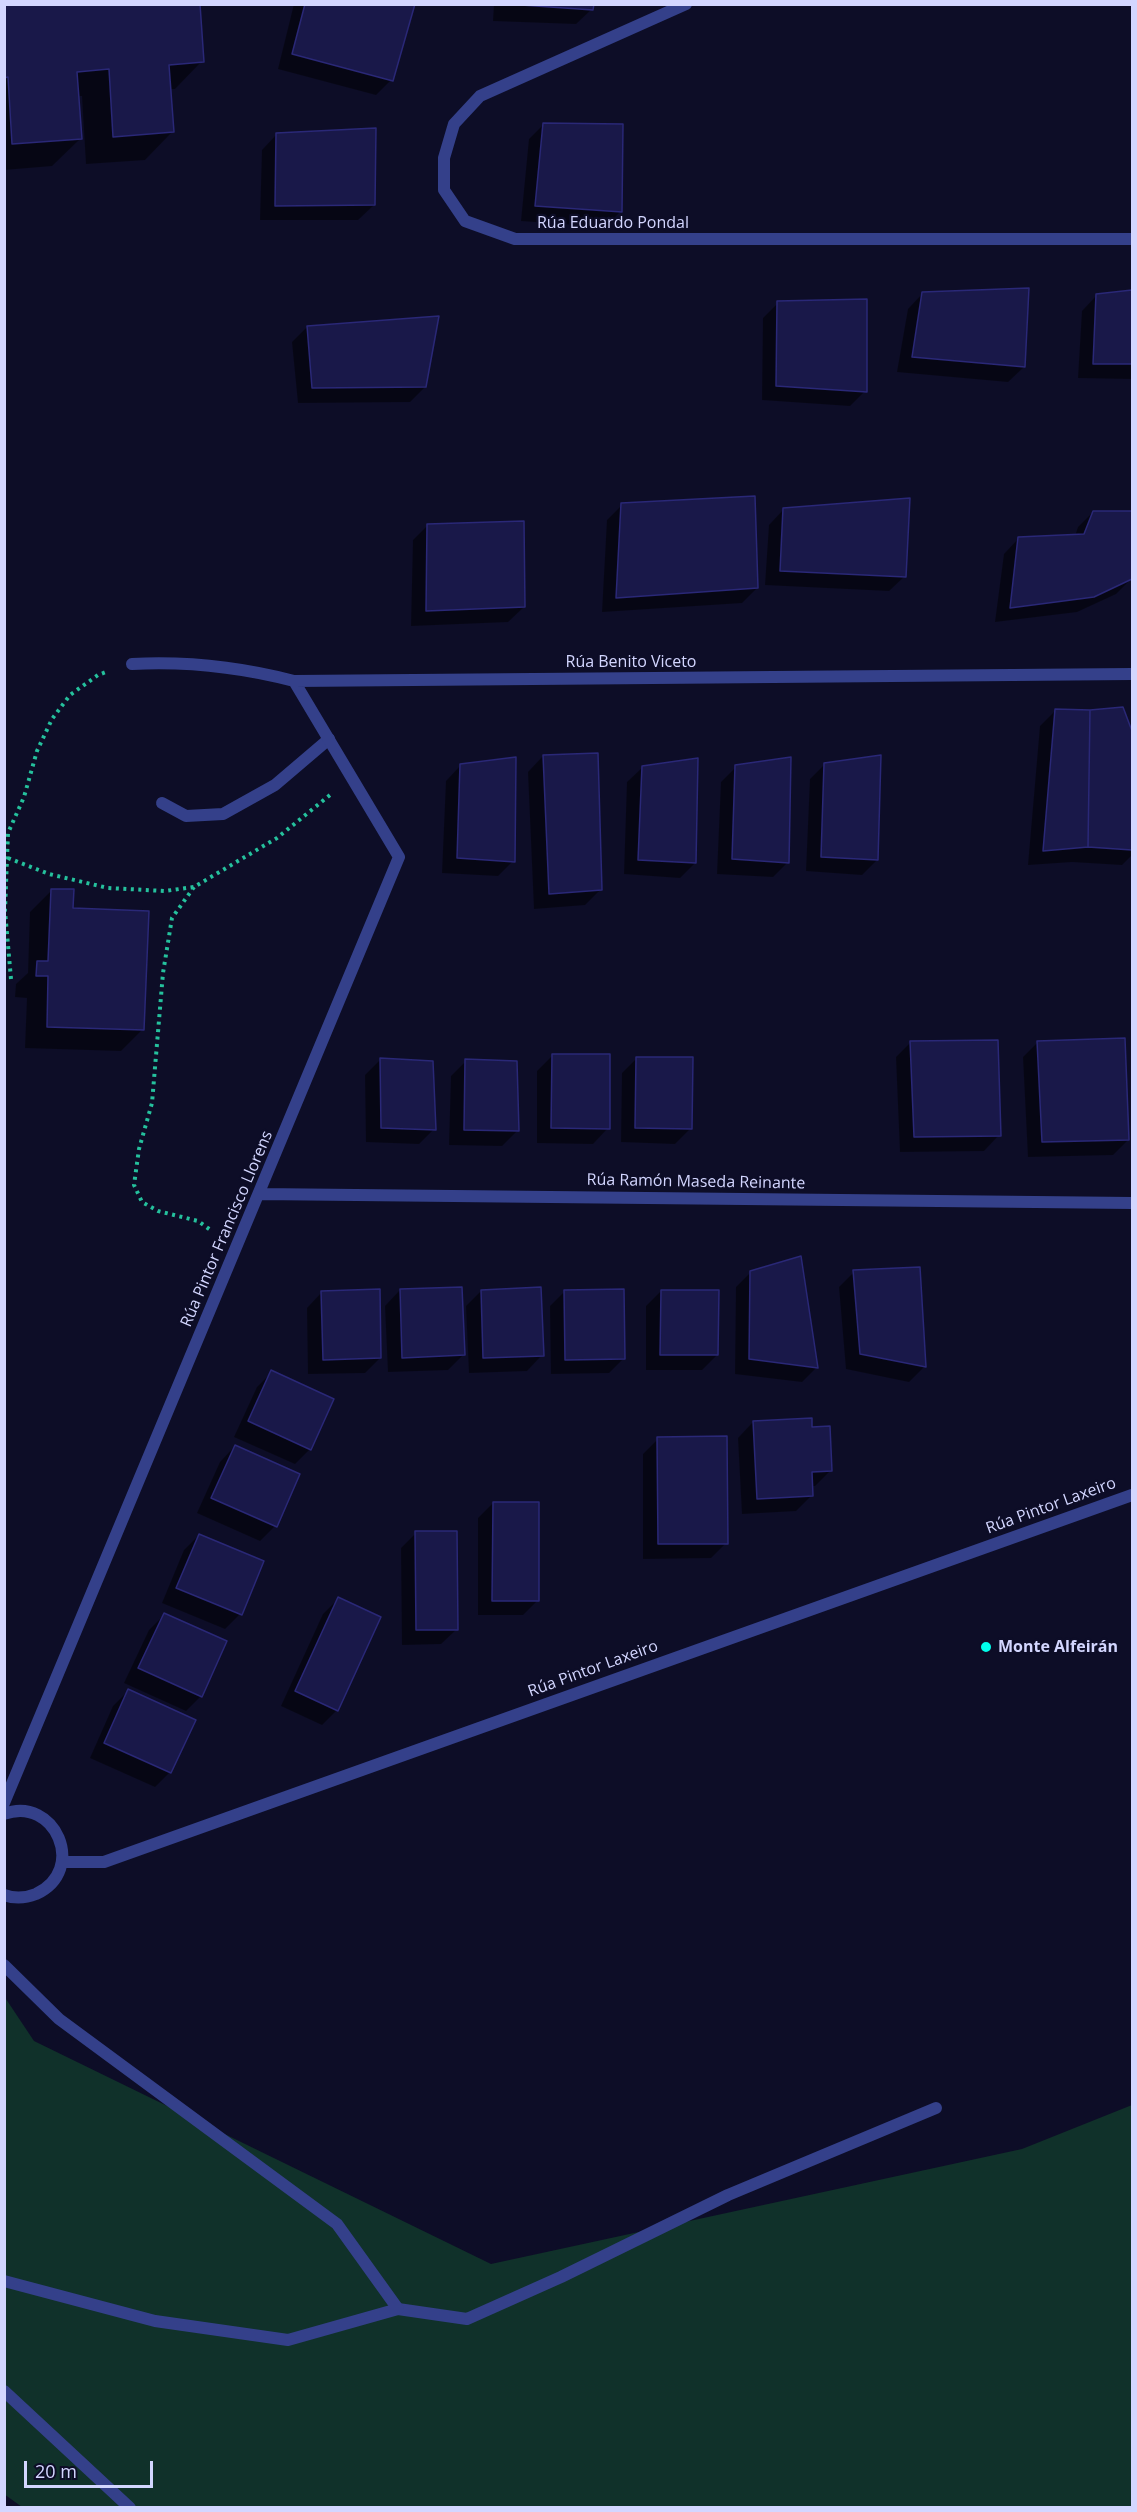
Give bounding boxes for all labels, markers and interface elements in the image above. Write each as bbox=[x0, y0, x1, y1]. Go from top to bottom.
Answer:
street label: Rúa Eduardo Pondal bbox=[537, 213, 689, 233]
street label: Rúa Benito Viceto bbox=[566, 652, 696, 672]
street label: Rúa Pintor Francisco Llorens bbox=[177, 1128, 277, 1330]
street label: Rúa Ramón Maseda Reinante bbox=[586, 1170, 806, 1194]
street label: Rúa Pintor Laxeiro bbox=[983, 1474, 1119, 1538]
street label: Rúa Pintor Laxeiro bbox=[525, 1637, 661, 1701]
place label: Monte Alfeirán bbox=[998, 1637, 1118, 1657]
marker: Monte Alfeirán bbox=[979, 1640, 993, 1654]
scale bar bbox=[27, 2449, 156, 2487]
text: 20 m bbox=[35, 2459, 77, 2483]

